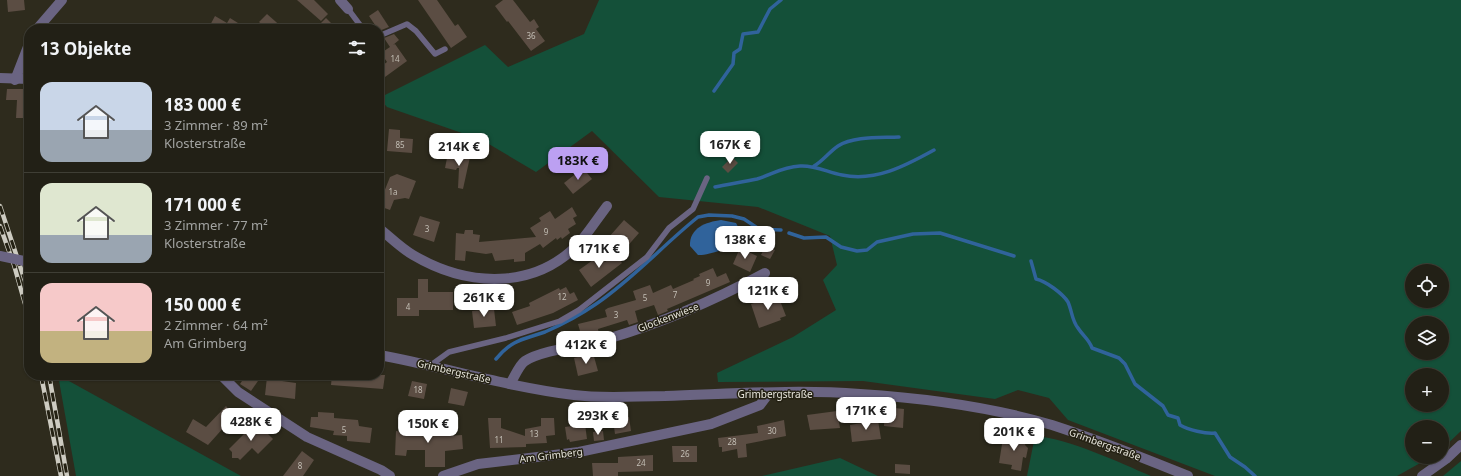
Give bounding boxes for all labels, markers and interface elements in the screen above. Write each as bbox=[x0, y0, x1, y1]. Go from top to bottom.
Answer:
house number: 36 bbox=[526, 30, 536, 41]
text: 13 Objekte bbox=[40, 37, 131, 60]
icon: filters bbox=[346, 37, 368, 59]
house number: 14 bbox=[390, 53, 400, 64]
text: 183 000 € bbox=[164, 93, 241, 116]
icon: home bbox=[72, 98, 120, 146]
text: 3 Zimmer · 89 m² bbox=[164, 116, 268, 134]
pin: 167K € bbox=[697, 131, 763, 165]
pin: 214K € bbox=[426, 133, 492, 167]
text: Klosterstraße bbox=[164, 134, 246, 152]
text: 167K € bbox=[709, 135, 751, 153]
text: 214K € bbox=[438, 137, 480, 155]
house number: 85 bbox=[395, 139, 405, 150]
pin: 183K € bbox=[545, 147, 611, 181]
text: 183K € bbox=[557, 151, 599, 169]
house number: 1a bbox=[388, 186, 398, 197]
text: 171 000 € bbox=[164, 193, 241, 216]
icon: home bbox=[72, 199, 120, 247]
text: 3 Zimmer · 77 m² bbox=[164, 216, 268, 234]
house number: 3 bbox=[425, 223, 430, 234]
house number: 9 bbox=[544, 226, 549, 237]
pin: 138K € bbox=[712, 226, 778, 260]
text: 138K € bbox=[724, 230, 766, 248]
text: Klosterstraße bbox=[164, 234, 246, 252]
pin: 171K € bbox=[566, 235, 632, 269]
text: 171K € bbox=[578, 239, 620, 257]
map controls bbox=[1405, 264, 1449, 464]
button: locate bbox=[1405, 264, 1449, 308]
house number: 9 bbox=[706, 277, 711, 288]
pin: 121K € bbox=[735, 277, 801, 311]
text: 121K € bbox=[747, 281, 789, 299]
pin: 261K € bbox=[451, 284, 517, 318]
text: 261K € bbox=[463, 288, 505, 306]
house number: 7 bbox=[673, 289, 678, 300]
house number: 12 bbox=[557, 291, 567, 302]
house number: 5 bbox=[643, 292, 648, 303]
text: 150 000 € bbox=[164, 293, 241, 316]
icon: home bbox=[72, 299, 120, 347]
street label: Glockenwiese bbox=[635, 299, 701, 335]
house number: 4 bbox=[406, 301, 411, 312]
house number: 3 bbox=[614, 309, 619, 320]
text: 2 Zimmer · 64 m² bbox=[164, 316, 268, 334]
button: layers bbox=[1405, 316, 1449, 360]
pin: 412K € bbox=[553, 331, 619, 365]
text: Am Grimberg bbox=[164, 334, 247, 352]
text: 412K € bbox=[565, 335, 607, 353]
street label: Grimbergstraße bbox=[416, 356, 493, 386]
button: + bbox=[1405, 368, 1449, 412]
house number: 18 bbox=[413, 384, 423, 395]
street label: Grimbergstraße bbox=[737, 387, 813, 401]
pin: 171K € bbox=[833, 397, 899, 431]
text: 171K € bbox=[845, 401, 887, 419]
pin: 293K € bbox=[565, 402, 631, 436]
text: 293K € bbox=[577, 406, 619, 424]
pin: 428K € bbox=[218, 408, 284, 442]
pin: 150K € bbox=[395, 410, 461, 444]
text: 428K € bbox=[230, 412, 272, 430]
text: 150K € bbox=[407, 414, 449, 432]
pin: 201K € bbox=[981, 418, 1047, 452]
button: − bbox=[1405, 420, 1449, 464]
text: 201K € bbox=[993, 422, 1035, 440]
house number: 5 bbox=[342, 424, 347, 435]
house number: 30 bbox=[767, 425, 777, 436]
street label: Grimbergstraße bbox=[1067, 425, 1143, 464]
house number: 13 bbox=[529, 428, 539, 439]
house number: 11 bbox=[494, 434, 504, 445]
house number: 28 bbox=[727, 436, 737, 447]
street label: Am Grimberg bbox=[519, 444, 583, 466]
house number: 26 bbox=[680, 448, 690, 459]
house number: 24 bbox=[636, 457, 646, 468]
house number: 8 bbox=[298, 460, 303, 471]

